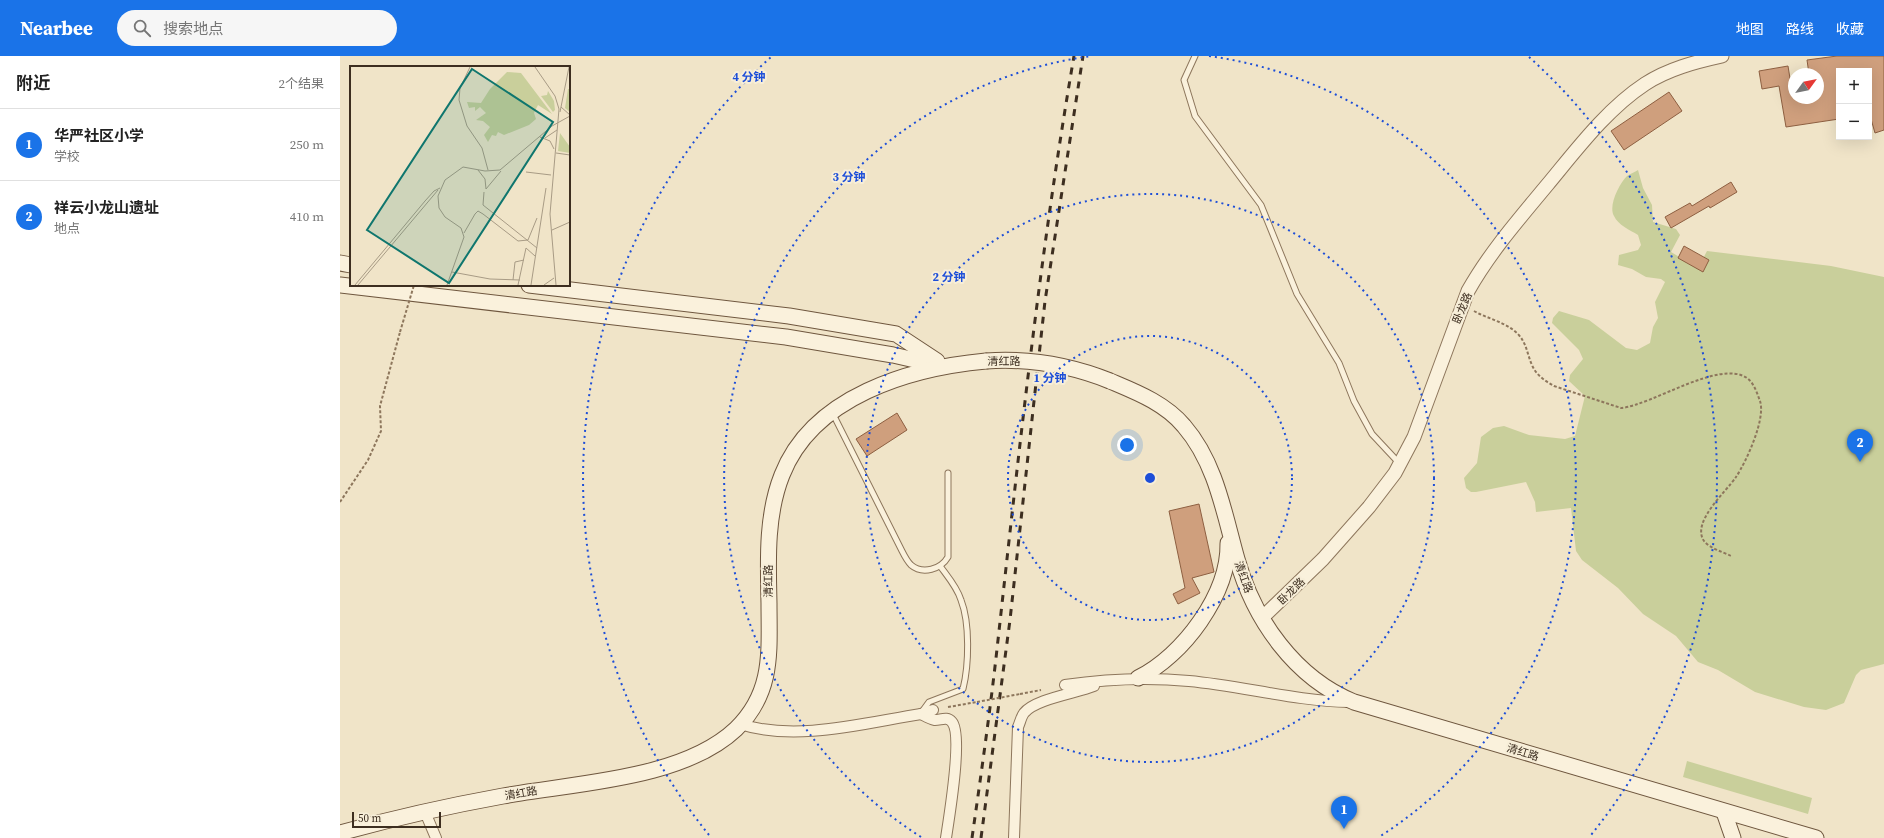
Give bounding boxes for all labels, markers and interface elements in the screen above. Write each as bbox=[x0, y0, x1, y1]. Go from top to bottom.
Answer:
search box bbox=[117, 10, 397, 46]
text: Nearbee bbox=[20, 15, 93, 41]
icon: search bbox=[131, 17, 153, 39]
text: 搜索地点 bbox=[163, 18, 223, 39]
text: 地图 bbox=[1736, 19, 1764, 39]
text: 路线 bbox=[1786, 19, 1814, 39]
text: 收藏 bbox=[1836, 19, 1864, 39]
inset map bbox=[350, 66, 570, 286]
north arrow bbox=[1788, 68, 1824, 104]
map controls bbox=[1836, 68, 1872, 140]
button: + bbox=[1836, 68, 1872, 104]
text: 4 分钟 bbox=[732, 69, 766, 85]
text: 附近 bbox=[16, 71, 50, 95]
text: 2个结果 bbox=[278, 75, 324, 92]
button: − bbox=[1836, 104, 1872, 140]
text: 华严社区小学 bbox=[54, 125, 144, 146]
text: 1 bbox=[25, 136, 33, 153]
text: 250 m bbox=[290, 136, 324, 153]
text: 学校 bbox=[54, 148, 80, 165]
text: 3 分钟 bbox=[832, 169, 866, 185]
text: 祥云小龙山遗址 bbox=[54, 197, 159, 218]
text: 2 bbox=[25, 208, 33, 225]
text: 410 m bbox=[290, 208, 324, 225]
text: 地点 bbox=[54, 220, 80, 237]
text: 2 分钟 bbox=[932, 269, 966, 285]
street label: 卧龙路 bbox=[1449, 290, 1476, 326]
street label: 清红路 bbox=[988, 354, 1021, 369]
text: 1 分钟 bbox=[1033, 370, 1067, 386]
pin: 2 bbox=[1847, 429, 1873, 462]
your location bbox=[1117, 435, 1137, 455]
centre of rings bbox=[1143, 471, 1157, 485]
street label: 清红路 bbox=[1231, 559, 1256, 595]
street label: 清红路 bbox=[761, 565, 776, 598]
street label: 卧龙路 bbox=[1274, 575, 1308, 608]
street label: 清红路 bbox=[1505, 740, 1541, 764]
street label: 清红路 bbox=[504, 783, 539, 804]
pin: 1 bbox=[1331, 796, 1357, 829]
scale bar bbox=[352, 810, 441, 829]
text: 50 m bbox=[358, 811, 381, 826]

